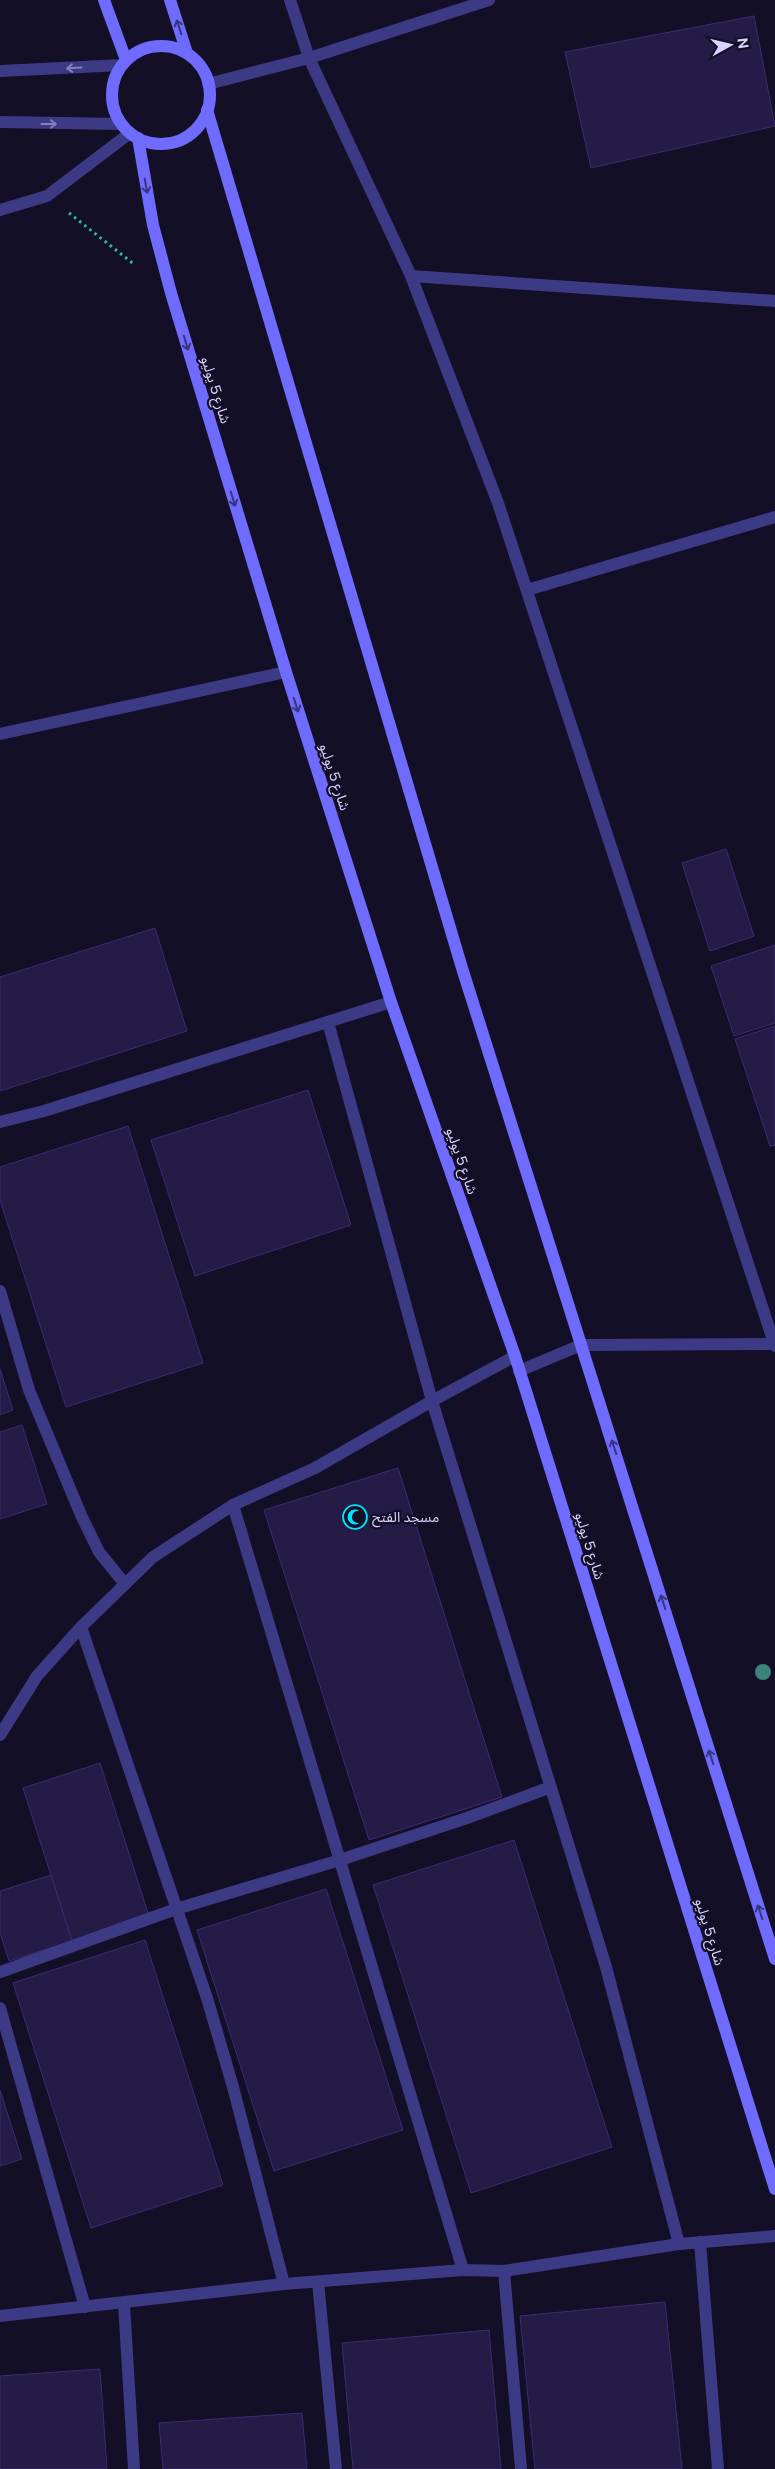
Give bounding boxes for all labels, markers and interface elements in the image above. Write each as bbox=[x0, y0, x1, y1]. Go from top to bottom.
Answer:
one-way arrow bbox=[173, 19, 183, 35]
north arrow bbox=[705, 20, 755, 70]
text: N bbox=[734, 37, 752, 50]
one-way arrow bbox=[66, 63, 82, 72]
one-way arrow bbox=[40, 119, 56, 129]
one-way arrow bbox=[142, 178, 152, 194]
one-way arrow bbox=[182, 335, 191, 351]
street label: شارع 5 يوليو bbox=[195, 355, 234, 426]
one-way arrow bbox=[229, 491, 239, 507]
one-way arrow bbox=[292, 696, 301, 712]
street label: شارع 5 يوليو bbox=[314, 742, 353, 813]
street label: شارع 5 يوليو bbox=[440, 1126, 481, 1197]
one-way arrow bbox=[608, 1440, 618, 1456]
mosque icon: مسجد الفتح bbox=[342, 1504, 368, 1530]
place label: مسجد الفتح bbox=[372, 1509, 439, 1528]
street label: شارع 5 يوليو bbox=[569, 1511, 608, 1582]
one-way arrow bbox=[657, 1595, 667, 1611]
one-way arrow bbox=[706, 1750, 716, 1766]
street label: شارع 5 يوليو bbox=[689, 1897, 728, 1968]
one-way arrow bbox=[755, 1905, 765, 1921]

